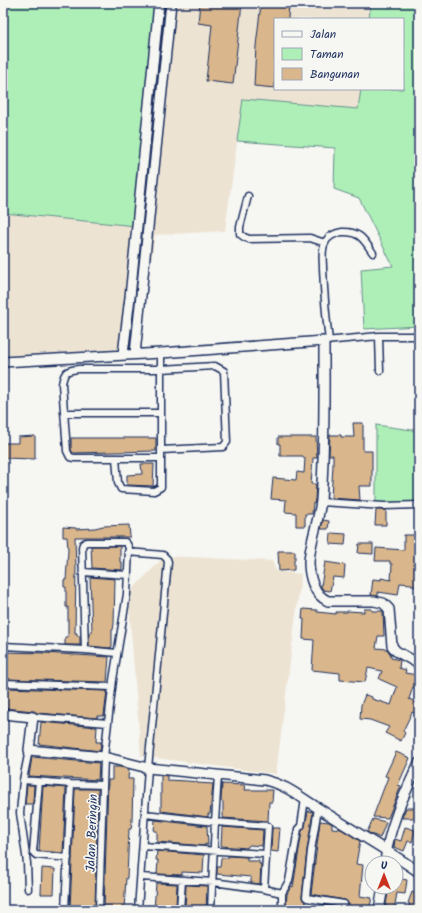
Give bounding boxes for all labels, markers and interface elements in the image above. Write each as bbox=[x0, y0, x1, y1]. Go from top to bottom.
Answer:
legend bbox=[274, 18, 404, 90]
text: Jalan bbox=[310, 25, 336, 44]
text: Taman bbox=[310, 45, 344, 64]
text: Bangunan bbox=[310, 65, 360, 84]
street label: Jalan Beringin bbox=[81, 794, 104, 873]
north arrow bbox=[364, 855, 404, 895]
text: U bbox=[381, 857, 388, 875]

